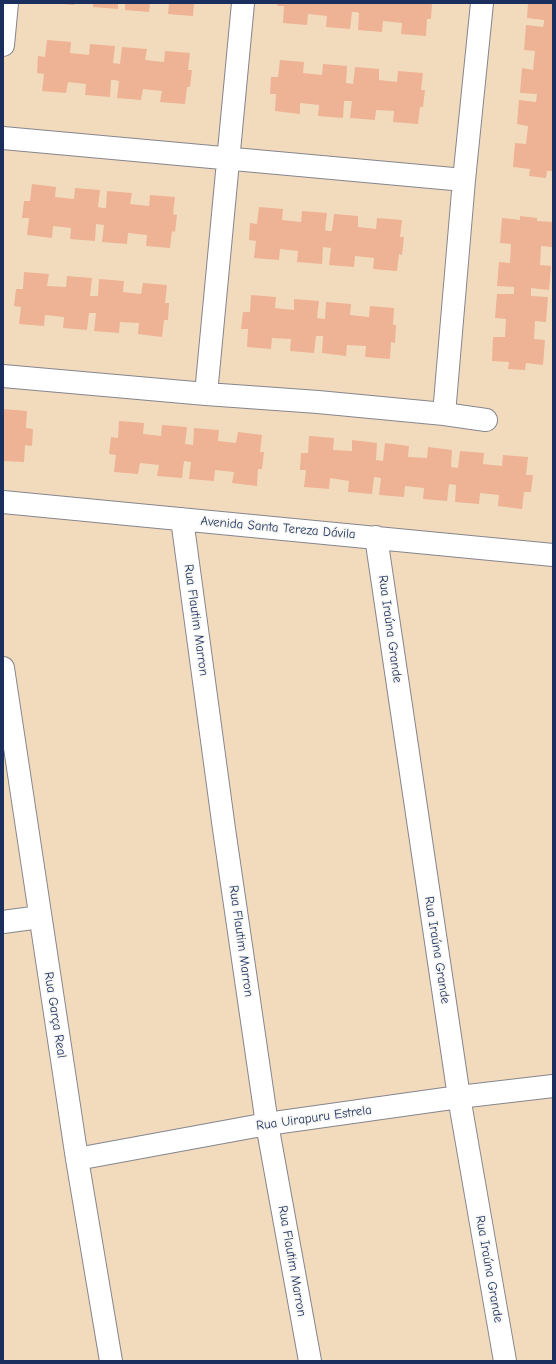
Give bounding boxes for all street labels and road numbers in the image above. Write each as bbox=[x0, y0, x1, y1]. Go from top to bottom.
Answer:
street label: Avenida Santa Tereza Dávila bbox=[200, 513, 356, 543]
street label: Rua Flautim Marron bbox=[180, 563, 212, 677]
street label: Rua Iraúna Grande bbox=[375, 574, 405, 684]
street label: Rua Flautim Marron bbox=[225, 884, 257, 998]
street label: Rua Iraúna Grande bbox=[421, 895, 453, 1005]
street label: Rua Garça Real bbox=[40, 971, 70, 1059]
street label: Rua Uirapuru Estrela bbox=[255, 1102, 373, 1134]
street label: Rua Flautim Marron bbox=[275, 1204, 309, 1318]
street label: Rua Iraúna Grande bbox=[472, 1214, 506, 1324]

